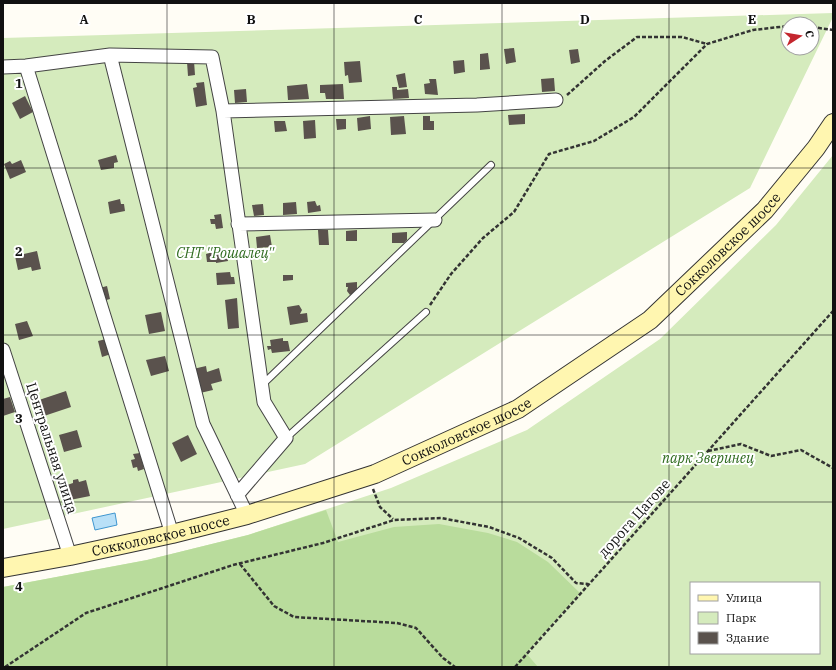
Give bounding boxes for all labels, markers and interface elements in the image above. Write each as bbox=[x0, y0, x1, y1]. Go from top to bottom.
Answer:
text: A bbox=[79, 11, 89, 28]
text: B bbox=[246, 11, 256, 28]
text: C bbox=[414, 11, 423, 28]
text: D bbox=[580, 11, 590, 28]
text: E bbox=[748, 11, 756, 28]
north arrow bbox=[780, 16, 820, 56]
text: С bbox=[802, 29, 817, 39]
text: 1 bbox=[15, 75, 23, 92]
street label: Сокколовское шоссе bbox=[671, 189, 785, 300]
text: 2 bbox=[15, 243, 23, 260]
park label: СНТ ''Рошалец'' bbox=[176, 244, 275, 262]
street label: Центральная улица bbox=[22, 380, 82, 516]
street label: Сокколовское шоссе bbox=[399, 394, 535, 470]
text: 3 bbox=[15, 410, 23, 427]
park label: парк Зверинец bbox=[662, 449, 754, 467]
street label: дорога Цагове bbox=[594, 475, 674, 561]
street label: Сокколовское шоссе bbox=[90, 511, 232, 560]
text: 4 bbox=[15, 578, 23, 595]
legend bbox=[690, 582, 820, 654]
text: Улица bbox=[726, 590, 763, 605]
text: Парк bbox=[726, 610, 756, 625]
text: Здание bbox=[726, 630, 769, 645]

